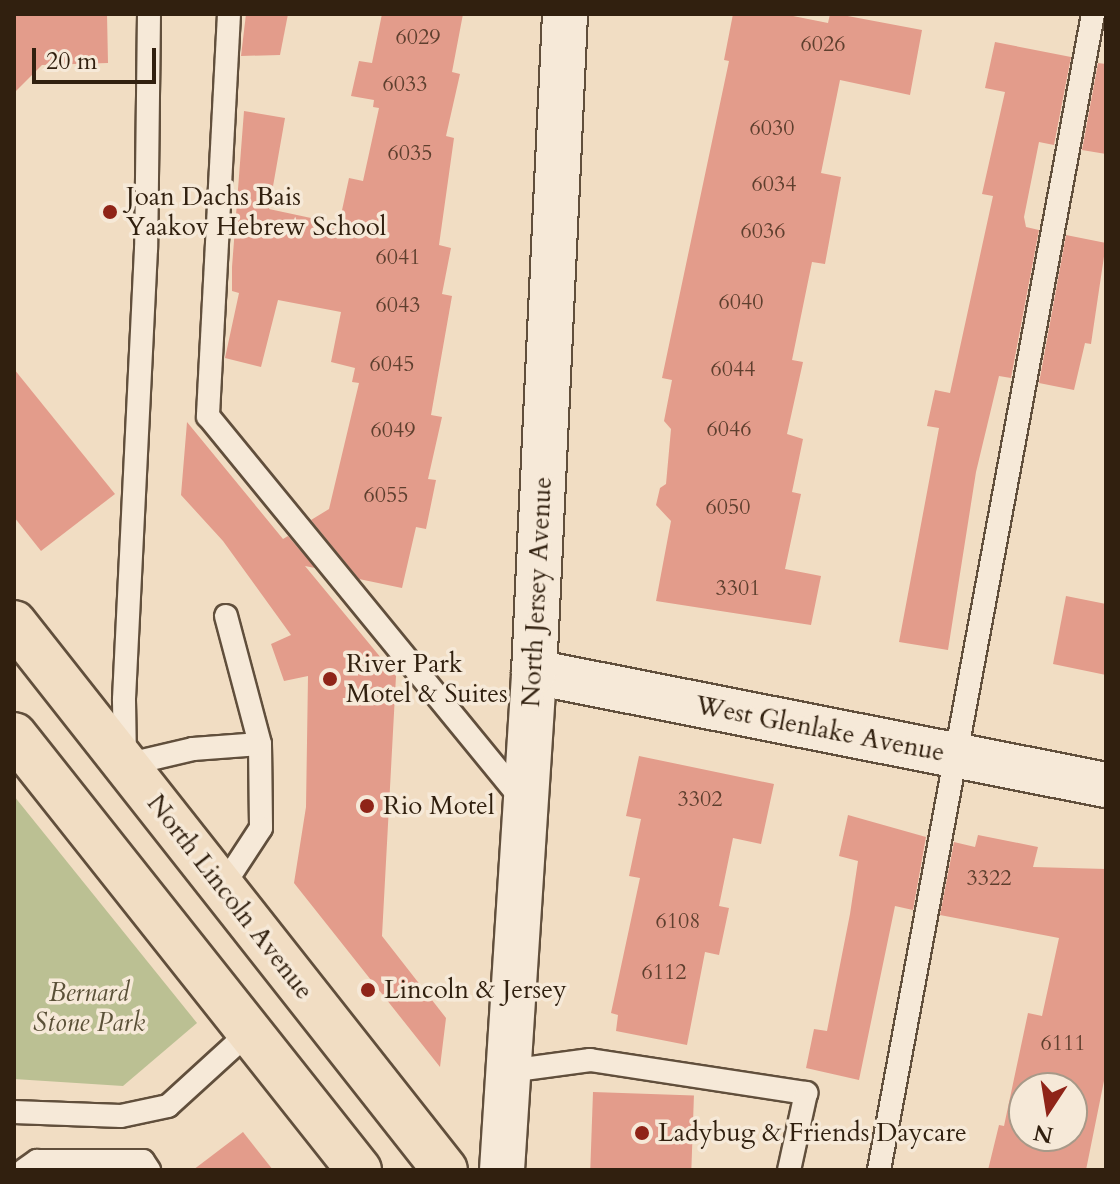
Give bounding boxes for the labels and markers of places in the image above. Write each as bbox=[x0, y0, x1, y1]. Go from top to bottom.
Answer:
place label: Joan Dachs Bais Yaakov Hebrew School bbox=[126, 181, 386, 242]
marker: Joan Dachs Bais Yaakov Hebrew School bbox=[101, 203, 119, 221]
place label: River Park Motel & Suites bbox=[346, 648, 508, 710]
marker: River Park Motel & Suites bbox=[321, 670, 339, 688]
place label: Rio Motel bbox=[383, 790, 495, 822]
marker: Rio Motel bbox=[358, 797, 376, 815]
place label: Lincoln & Jersey bbox=[384, 974, 567, 1006]
marker: Lincoln & Jersey bbox=[359, 981, 377, 999]
place label: Ladybug & Friends Daycare bbox=[658, 1117, 967, 1149]
marker: Ladybug & Friends Daycare bbox=[633, 1124, 651, 1142]

